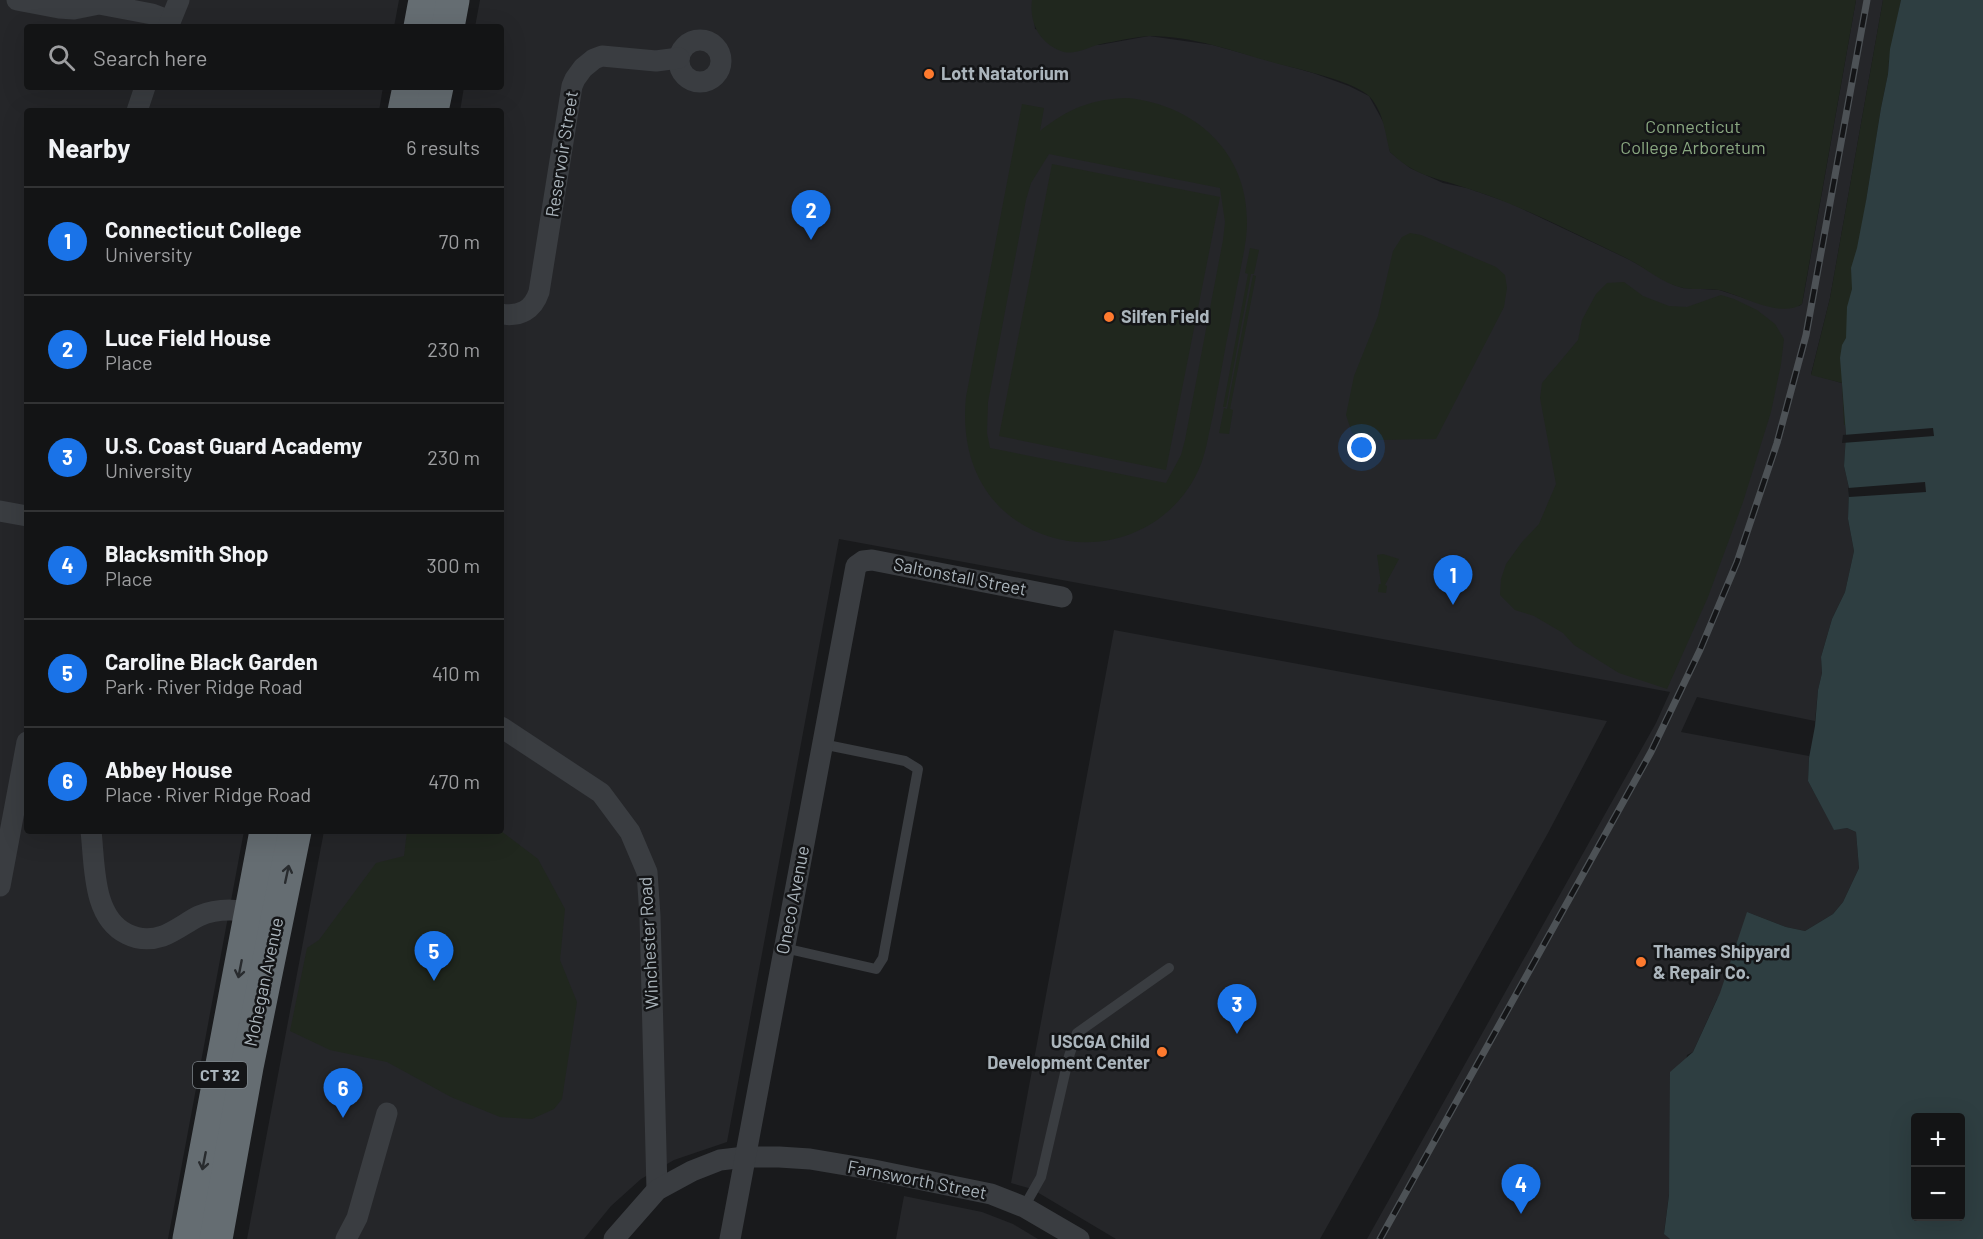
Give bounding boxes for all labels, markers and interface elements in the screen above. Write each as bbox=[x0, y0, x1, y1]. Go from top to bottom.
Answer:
search box bbox=[24, 24, 504, 90]
icon: search bbox=[45, 41, 78, 74]
text: Search here bbox=[93, 44, 207, 70]
place label: Lott Natatorium bbox=[941, 62, 1069, 84]
marker: Lott Natatorium bbox=[922, 67, 936, 81]
street label: Reservoir Street bbox=[540, 89, 582, 219]
park label: Connecticut College Arboretum bbox=[1620, 115, 1766, 158]
text: Nearby bbox=[48, 132, 130, 163]
text: 6 results bbox=[406, 135, 480, 159]
pin: 2 bbox=[792, 190, 830, 240]
text: Connecticut College bbox=[105, 216, 302, 242]
text: 1 bbox=[64, 229, 71, 253]
text: 70 m bbox=[439, 229, 480, 253]
text: University bbox=[105, 242, 192, 266]
place label: Silfen Field bbox=[1121, 305, 1209, 327]
marker: Silfen Field bbox=[1102, 310, 1116, 324]
text: Luce Field House bbox=[105, 324, 271, 350]
text: 2 bbox=[62, 337, 73, 361]
text: 230 m bbox=[427, 337, 480, 361]
text: Place bbox=[105, 350, 153, 374]
text: U.S. Coast Guard Academy bbox=[105, 432, 362, 458]
your location bbox=[1347, 433, 1376, 462]
text: 3 bbox=[62, 445, 73, 469]
text: 230 m bbox=[427, 445, 480, 469]
text: University bbox=[105, 458, 192, 482]
text: Blacksmith Shop bbox=[105, 540, 269, 566]
street label: Saltonstall Street bbox=[892, 552, 1029, 600]
text: 4 bbox=[61, 553, 74, 577]
text: 300 m bbox=[427, 553, 480, 577]
pin: 1 bbox=[1434, 556, 1472, 605]
text: Place bbox=[105, 566, 153, 590]
text: Caroline Black Garden bbox=[105, 648, 318, 674]
text: 5 bbox=[62, 661, 73, 685]
text: 410 m bbox=[432, 661, 480, 685]
text: Park · River Ridge Road bbox=[105, 674, 303, 698]
text: Abbey House bbox=[105, 756, 233, 782]
text: 6 bbox=[62, 769, 73, 793]
text: 470 m bbox=[428, 769, 480, 793]
text: Place · River Ridge Road bbox=[105, 782, 311, 806]
street label: Oneco Avenue bbox=[771, 844, 813, 956]
one-way arrow bbox=[282, 864, 293, 884]
street label: Winchester Road bbox=[634, 876, 662, 1010]
street label: Mohegan Avenue bbox=[239, 915, 287, 1048]
pin: 5 bbox=[414, 932, 454, 981]
place label: Thames Shipyard & Repair Co. bbox=[1653, 940, 1790, 983]
marker: Thames Shipyard & Repair Co. bbox=[1634, 955, 1648, 969]
one-way arrow bbox=[234, 959, 245, 978]
pin: 3 bbox=[1218, 984, 1256, 1034]
place label: USCGA Child Development Center bbox=[987, 1030, 1150, 1073]
marker: USCGA Child Development Center bbox=[1155, 1045, 1169, 1059]
road number: CT 32 bbox=[193, 1062, 247, 1088]
pin: 6 bbox=[324, 1068, 362, 1118]
map controls bbox=[1911, 1113, 1965, 1221]
button: + bbox=[1911, 1113, 1965, 1167]
one-way arrow bbox=[198, 1150, 209, 1170]
street label: Farnsworth Street bbox=[846, 1155, 989, 1203]
pin: 4 bbox=[1502, 1164, 1540, 1214]
button: − bbox=[1911, 1167, 1965, 1221]

